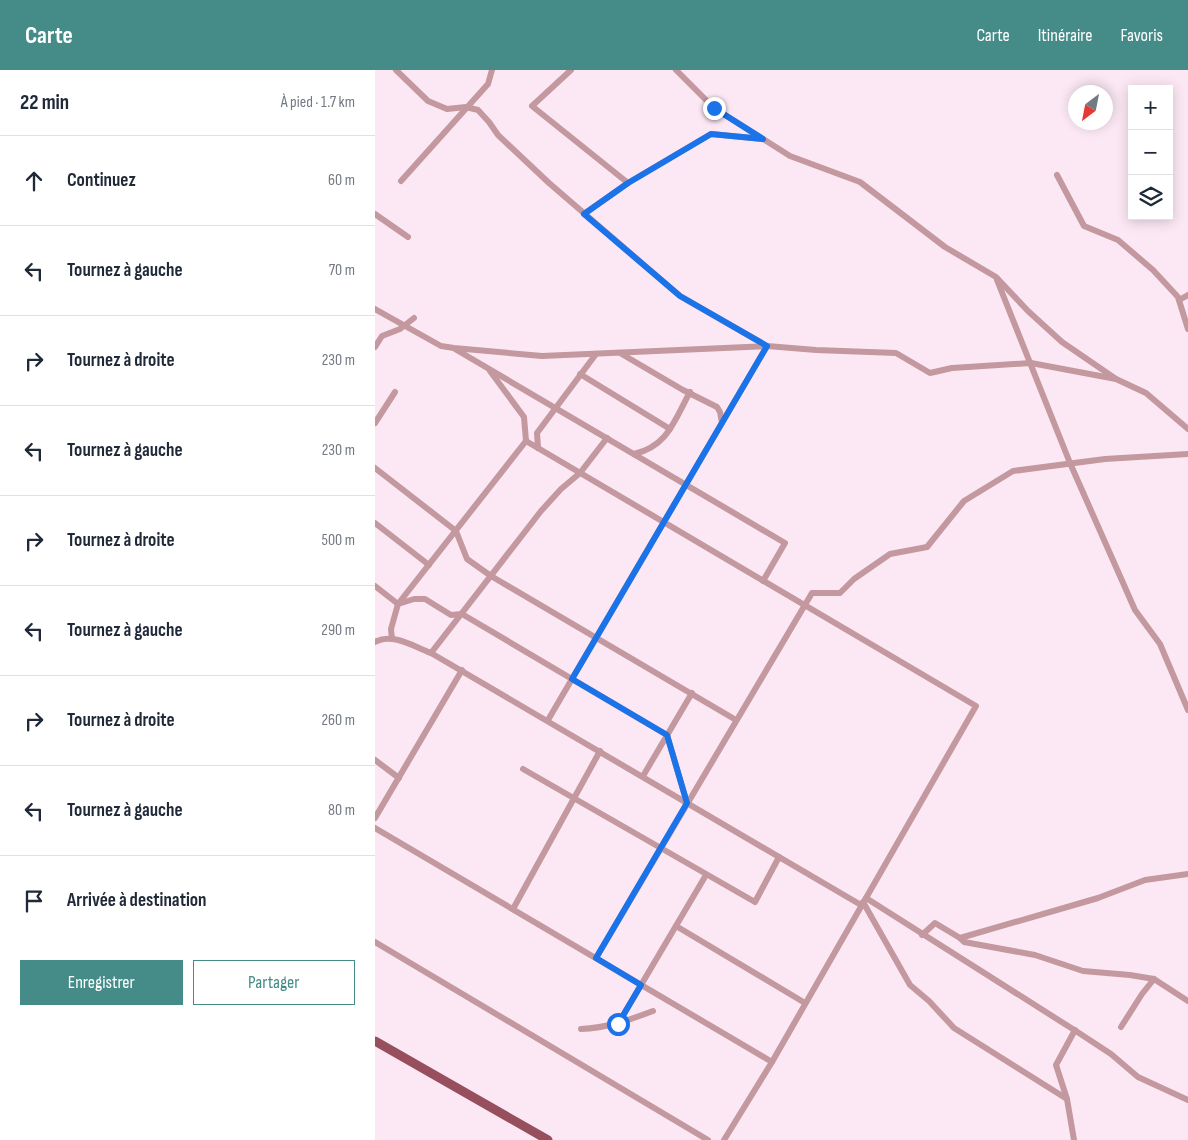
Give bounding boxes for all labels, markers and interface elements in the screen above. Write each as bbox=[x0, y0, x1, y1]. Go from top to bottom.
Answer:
text: Carte bbox=[25, 21, 73, 50]
text: Carte bbox=[976, 25, 1010, 46]
text: Itinéraire bbox=[1038, 25, 1092, 46]
text: Favoris bbox=[1120, 25, 1163, 46]
north arrow bbox=[1068, 85, 1113, 130]
map controls bbox=[1128, 85, 1173, 220]
button: + bbox=[1128, 85, 1173, 130]
text: 22 min bbox=[20, 90, 69, 115]
text: À pied · 1.7 km bbox=[281, 93, 355, 112]
route end bbox=[703, 97, 726, 120]
button: − bbox=[1128, 130, 1173, 175]
icon: ahead bbox=[20, 167, 48, 195]
text: Continuez bbox=[67, 169, 136, 192]
text: 60 m bbox=[328, 171, 355, 190]
button: layers bbox=[1128, 175, 1173, 220]
icon: left bbox=[20, 257, 48, 285]
text: Tournez à gauche bbox=[67, 259, 183, 282]
text: 70 m bbox=[329, 261, 355, 280]
icon: right bbox=[20, 347, 48, 375]
text: Tournez à droite bbox=[67, 349, 175, 372]
text: 230 m bbox=[322, 351, 355, 370]
icon: left bbox=[20, 437, 48, 465]
text: Tournez à gauche bbox=[67, 439, 183, 462]
text: 230 m bbox=[322, 441, 355, 460]
icon: right bbox=[20, 527, 48, 555]
text: Tournez à droite bbox=[67, 529, 175, 552]
text: 500 m bbox=[321, 531, 355, 550]
icon: left bbox=[20, 617, 48, 645]
text: Tournez à gauche bbox=[67, 619, 183, 642]
text: 290 m bbox=[321, 621, 355, 640]
icon: right bbox=[20, 707, 48, 735]
text: Tournez à droite bbox=[67, 709, 175, 732]
text: 260 m bbox=[321, 711, 355, 730]
icon: left bbox=[20, 797, 48, 825]
text: Tournez à gauche bbox=[67, 799, 183, 822]
text: 80 m bbox=[328, 801, 355, 820]
icon: arrive bbox=[20, 887, 48, 915]
text: Arrivée à destination bbox=[67, 889, 207, 912]
button: Enregistrer bbox=[20, 960, 183, 1005]
button: Partager bbox=[193, 960, 355, 1005]
route start bbox=[607, 1013, 630, 1036]

